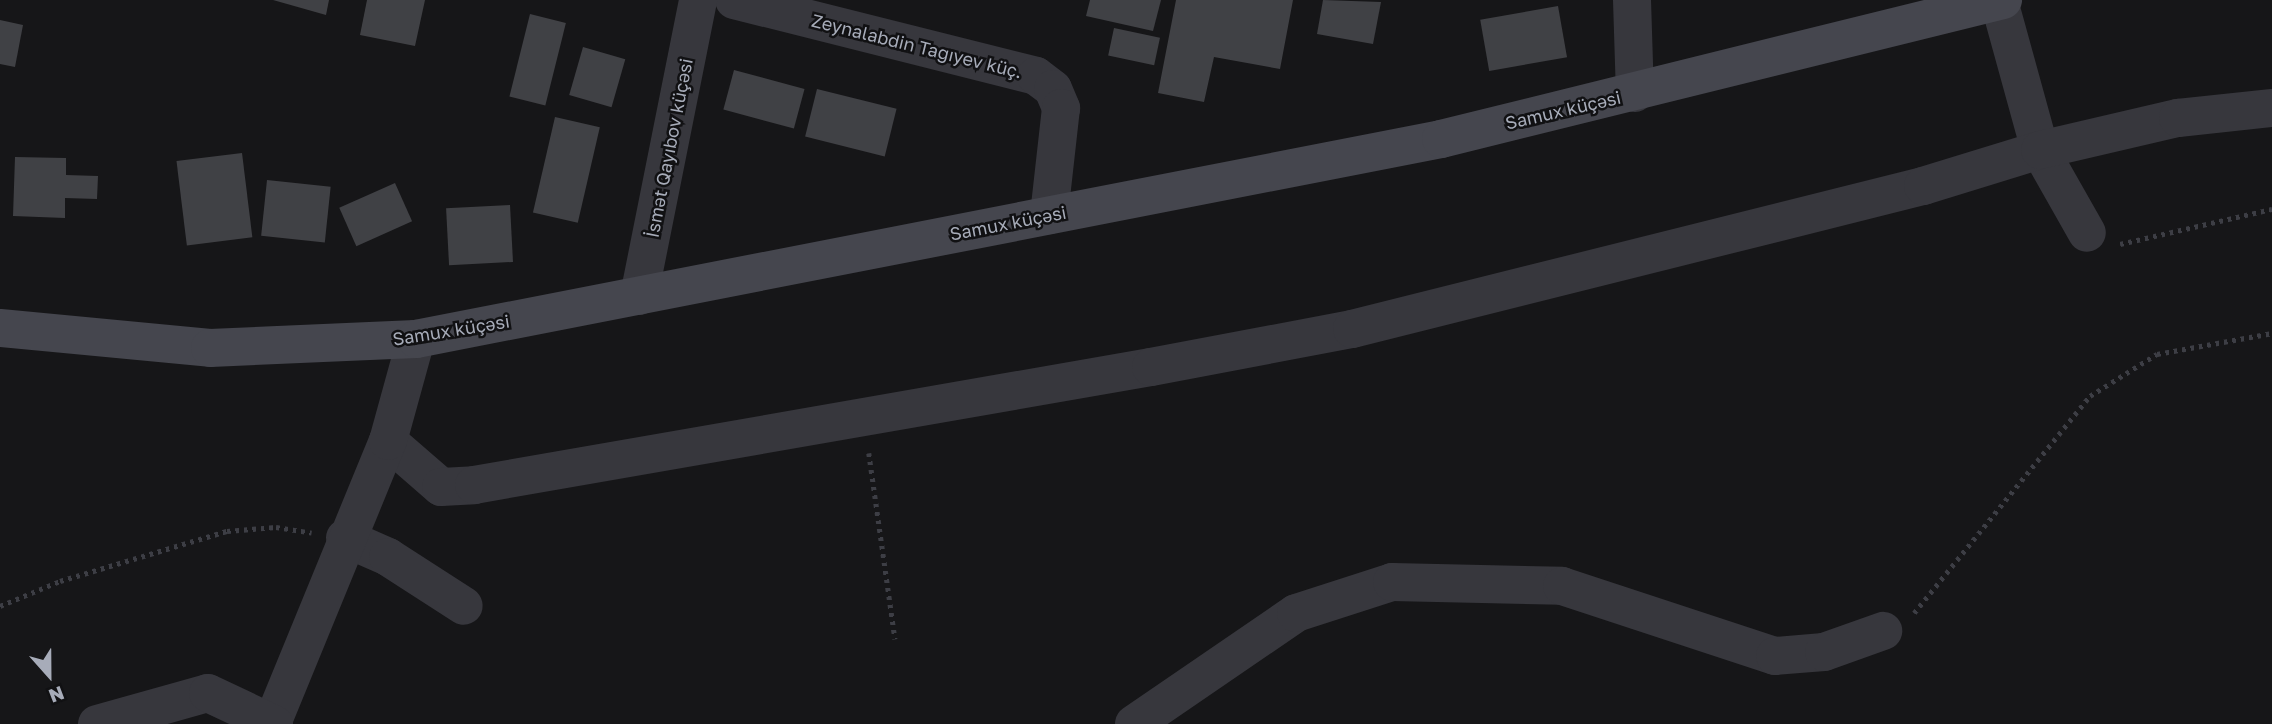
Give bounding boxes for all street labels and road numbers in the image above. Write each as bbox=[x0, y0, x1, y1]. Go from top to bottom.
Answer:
street label: Zeynalabdin Tağıyev küç. bbox=[809, 9, 1025, 83]
street label: İsmət Qayıbov küçəsi bbox=[641, 57, 697, 239]
street label: Samux küçəsi bbox=[1503, 86, 1623, 134]
street label: Samux küçəsi bbox=[948, 201, 1068, 245]
street label: Samux küçəsi bbox=[391, 310, 511, 350]

